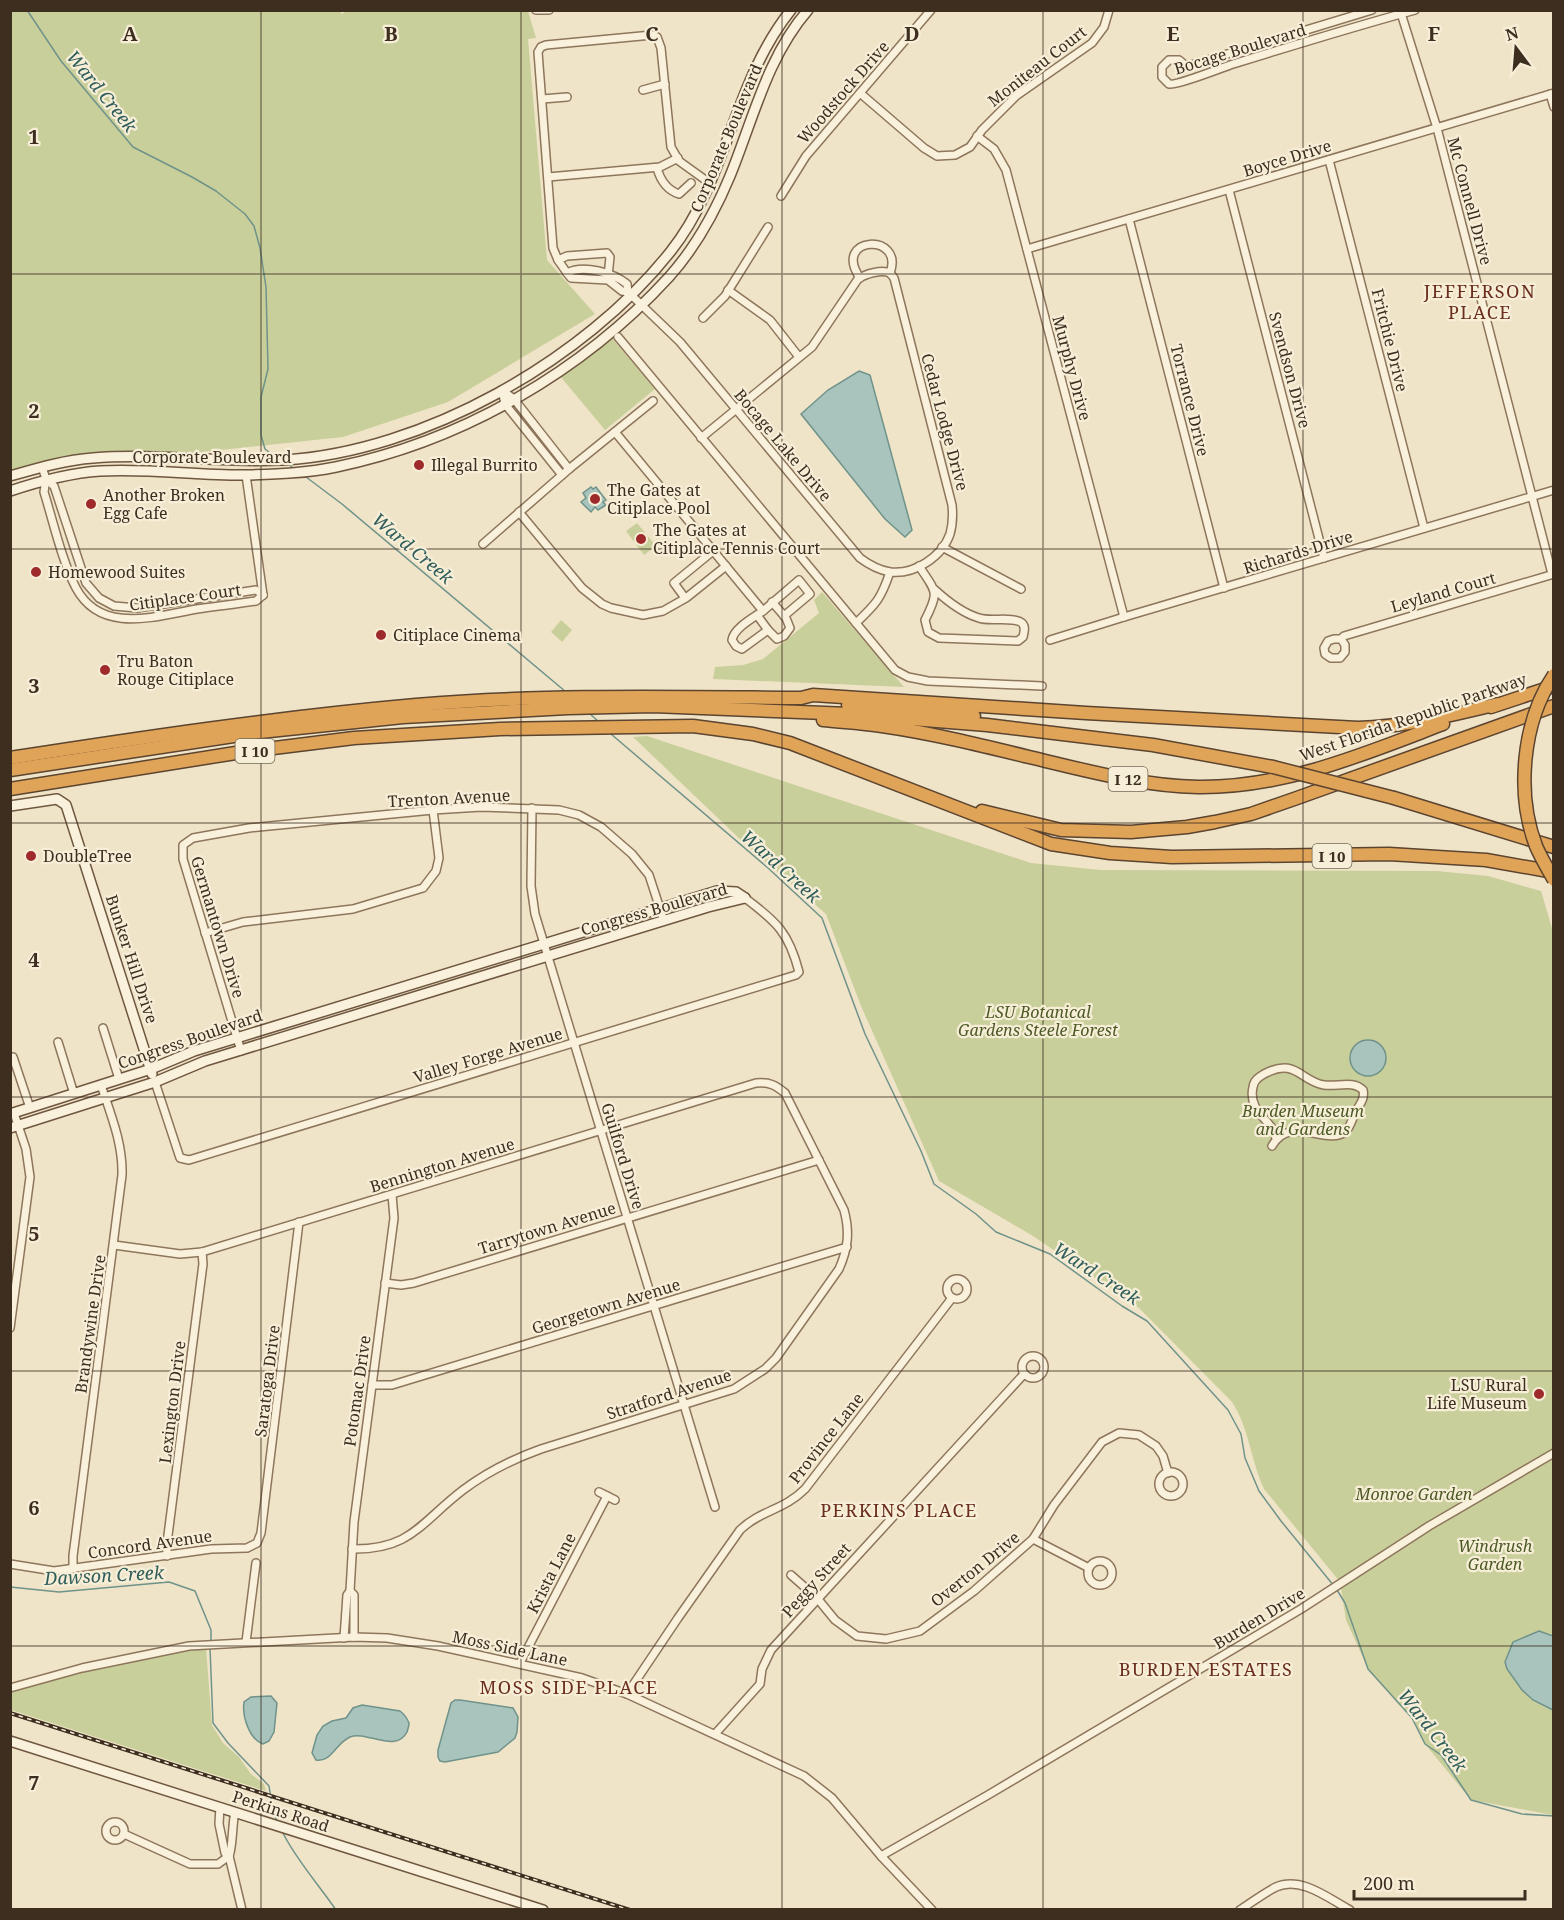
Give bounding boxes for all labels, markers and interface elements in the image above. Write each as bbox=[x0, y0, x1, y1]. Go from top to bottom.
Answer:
street label: Bocage Boulevard bbox=[1171, 18, 1309, 80]
north arrow bbox=[1486, 18, 1546, 78]
text: A bbox=[122, 20, 138, 47]
text: B bbox=[384, 20, 398, 47]
text: C bbox=[645, 20, 659, 47]
text: D bbox=[904, 20, 920, 47]
street label: Moniteau Court bbox=[983, 20, 1091, 111]
text: E bbox=[1166, 20, 1180, 47]
text: F bbox=[1428, 20, 1440, 47]
text: N bbox=[1503, 21, 1521, 46]
street label: Woodstock Drive bbox=[792, 36, 894, 148]
water label: Ward Creek bbox=[62, 45, 143, 138]
street label: Corporate Boulevard bbox=[685, 60, 767, 216]
text: 1 bbox=[28, 123, 40, 150]
street label: Boyce Drive bbox=[1240, 134, 1334, 182]
street label: Mc Connell Drive bbox=[1442, 135, 1498, 267]
district label: JEFFERSON PLACE bbox=[1423, 279, 1536, 324]
street label: Fritchie Drive bbox=[1367, 286, 1413, 394]
street label: Svendson Drive bbox=[1264, 309, 1316, 431]
street label: Murphy Drive bbox=[1047, 313, 1097, 423]
street label: Torrance Drive bbox=[1165, 342, 1215, 458]
street label: Cedar Lodge Drive bbox=[916, 351, 974, 493]
street label: Bocage Lake Drive bbox=[729, 384, 837, 506]
text: 2 bbox=[28, 397, 40, 424]
street label: Corporate Boulevard bbox=[132, 446, 292, 468]
place label: Illegal Burrito bbox=[431, 454, 538, 476]
marker: Illegal Burrito bbox=[412, 458, 426, 472]
place label: The Gates at Citiplace Pool bbox=[607, 479, 710, 519]
place label: Another Broken Egg Cafe bbox=[103, 484, 225, 524]
marker: The Gates at Citiplace Pool bbox=[588, 492, 602, 506]
marker: Another Broken Egg Cafe bbox=[84, 497, 98, 511]
water label: Ward Creek bbox=[367, 507, 459, 589]
place label: The Gates at Citiplace Tennis Court bbox=[653, 519, 821, 559]
street label: Richards Drive bbox=[1241, 525, 1355, 579]
marker: The Gates at Citiplace Tennis Court bbox=[634, 532, 648, 546]
place label: Homewood Suites bbox=[48, 561, 185, 583]
marker: Homewood Suites bbox=[29, 565, 43, 579]
street label: Leyland Court bbox=[1388, 566, 1498, 617]
street label: Citiplace Court bbox=[128, 578, 243, 616]
place label: Citiplace Cinema bbox=[393, 624, 521, 646]
marker: Citiplace Cinema bbox=[374, 628, 388, 642]
place label: Tru Baton Rouge Citiplace bbox=[117, 650, 234, 690]
marker: Tru Baton Rouge Citiplace bbox=[98, 663, 112, 677]
street label: West Florida Republic Parkway bbox=[1297, 667, 1530, 766]
text: 3 bbox=[28, 672, 40, 699]
road number: I 10 bbox=[236, 739, 274, 763]
road number: I 12 bbox=[1108, 767, 1148, 791]
street label: Trenton Avenue bbox=[387, 784, 511, 812]
water label: Ward Creek bbox=[736, 824, 826, 908]
road number: I 10 bbox=[1312, 844, 1352, 868]
place label: DoubleTree bbox=[43, 845, 132, 867]
marker: DoubleTree bbox=[24, 849, 38, 863]
street label: Germantown Drive bbox=[186, 853, 250, 1001]
street label: Congress Boulevard bbox=[578, 877, 730, 940]
street label: Bunker Hill Drive bbox=[101, 892, 163, 1026]
text: 4 bbox=[28, 946, 40, 973]
park label: LSU Botanical Gardens Steele Forest bbox=[958, 1001, 1118, 1041]
street label: Congress Boulevard bbox=[115, 1004, 265, 1074]
street label: Valley Forge Avenue bbox=[411, 1022, 565, 1088]
street label: Guilford Drive bbox=[596, 1100, 650, 1212]
park label: Burden Museum and Gardens bbox=[1241, 1100, 1365, 1140]
street label: Bennington Avenue bbox=[367, 1133, 517, 1197]
street label: Tarrytown Avenue bbox=[476, 1197, 618, 1259]
text: 5 bbox=[28, 1220, 40, 1247]
water label: Ward Creek bbox=[1049, 1236, 1146, 1310]
street label: Brandywine Drive bbox=[69, 1253, 111, 1395]
street label: Georgetown Avenue bbox=[529, 1273, 683, 1339]
street label: Saratoga Drive bbox=[249, 1324, 285, 1438]
street label: Potomac Drive bbox=[338, 1334, 376, 1448]
street label: Lexington Drive bbox=[154, 1339, 190, 1465]
street label: Stratford Avenue bbox=[604, 1363, 734, 1425]
place label: LSU Rural Life Museum bbox=[1427, 1374, 1527, 1414]
marker: LSU Rural Life Museum bbox=[1532, 1387, 1546, 1401]
street label: Province Lane bbox=[784, 1388, 868, 1488]
park label: Monroe Garden bbox=[1355, 1483, 1473, 1505]
text: 6 bbox=[28, 1494, 40, 1521]
district label: PERKINS PLACE bbox=[820, 1498, 978, 1522]
street label: Concord Avenue bbox=[86, 1524, 214, 1564]
street label: Overton Drive bbox=[926, 1526, 1024, 1612]
street label: Krista Lane bbox=[521, 1529, 581, 1617]
park label: Windrush Garden bbox=[1458, 1535, 1533, 1575]
street label: Peggy Street bbox=[777, 1538, 856, 1622]
water label: Dawson Creek bbox=[43, 1560, 165, 1590]
street label: Burden Drive bbox=[1209, 1582, 1309, 1654]
street label: Moss Side Lane bbox=[450, 1625, 570, 1671]
district label: BURDEN ESTATES bbox=[1119, 1657, 1293, 1681]
district label: MOSS SIDE PLACE bbox=[479, 1675, 659, 1699]
water label: Ward Creek bbox=[1393, 1684, 1473, 1777]
text: 7 bbox=[28, 1769, 40, 1796]
street label: Perkins Road bbox=[230, 1785, 332, 1837]
scale bar bbox=[1354, 1863, 1525, 1901]
text: 200 m bbox=[1363, 1871, 1415, 1895]

